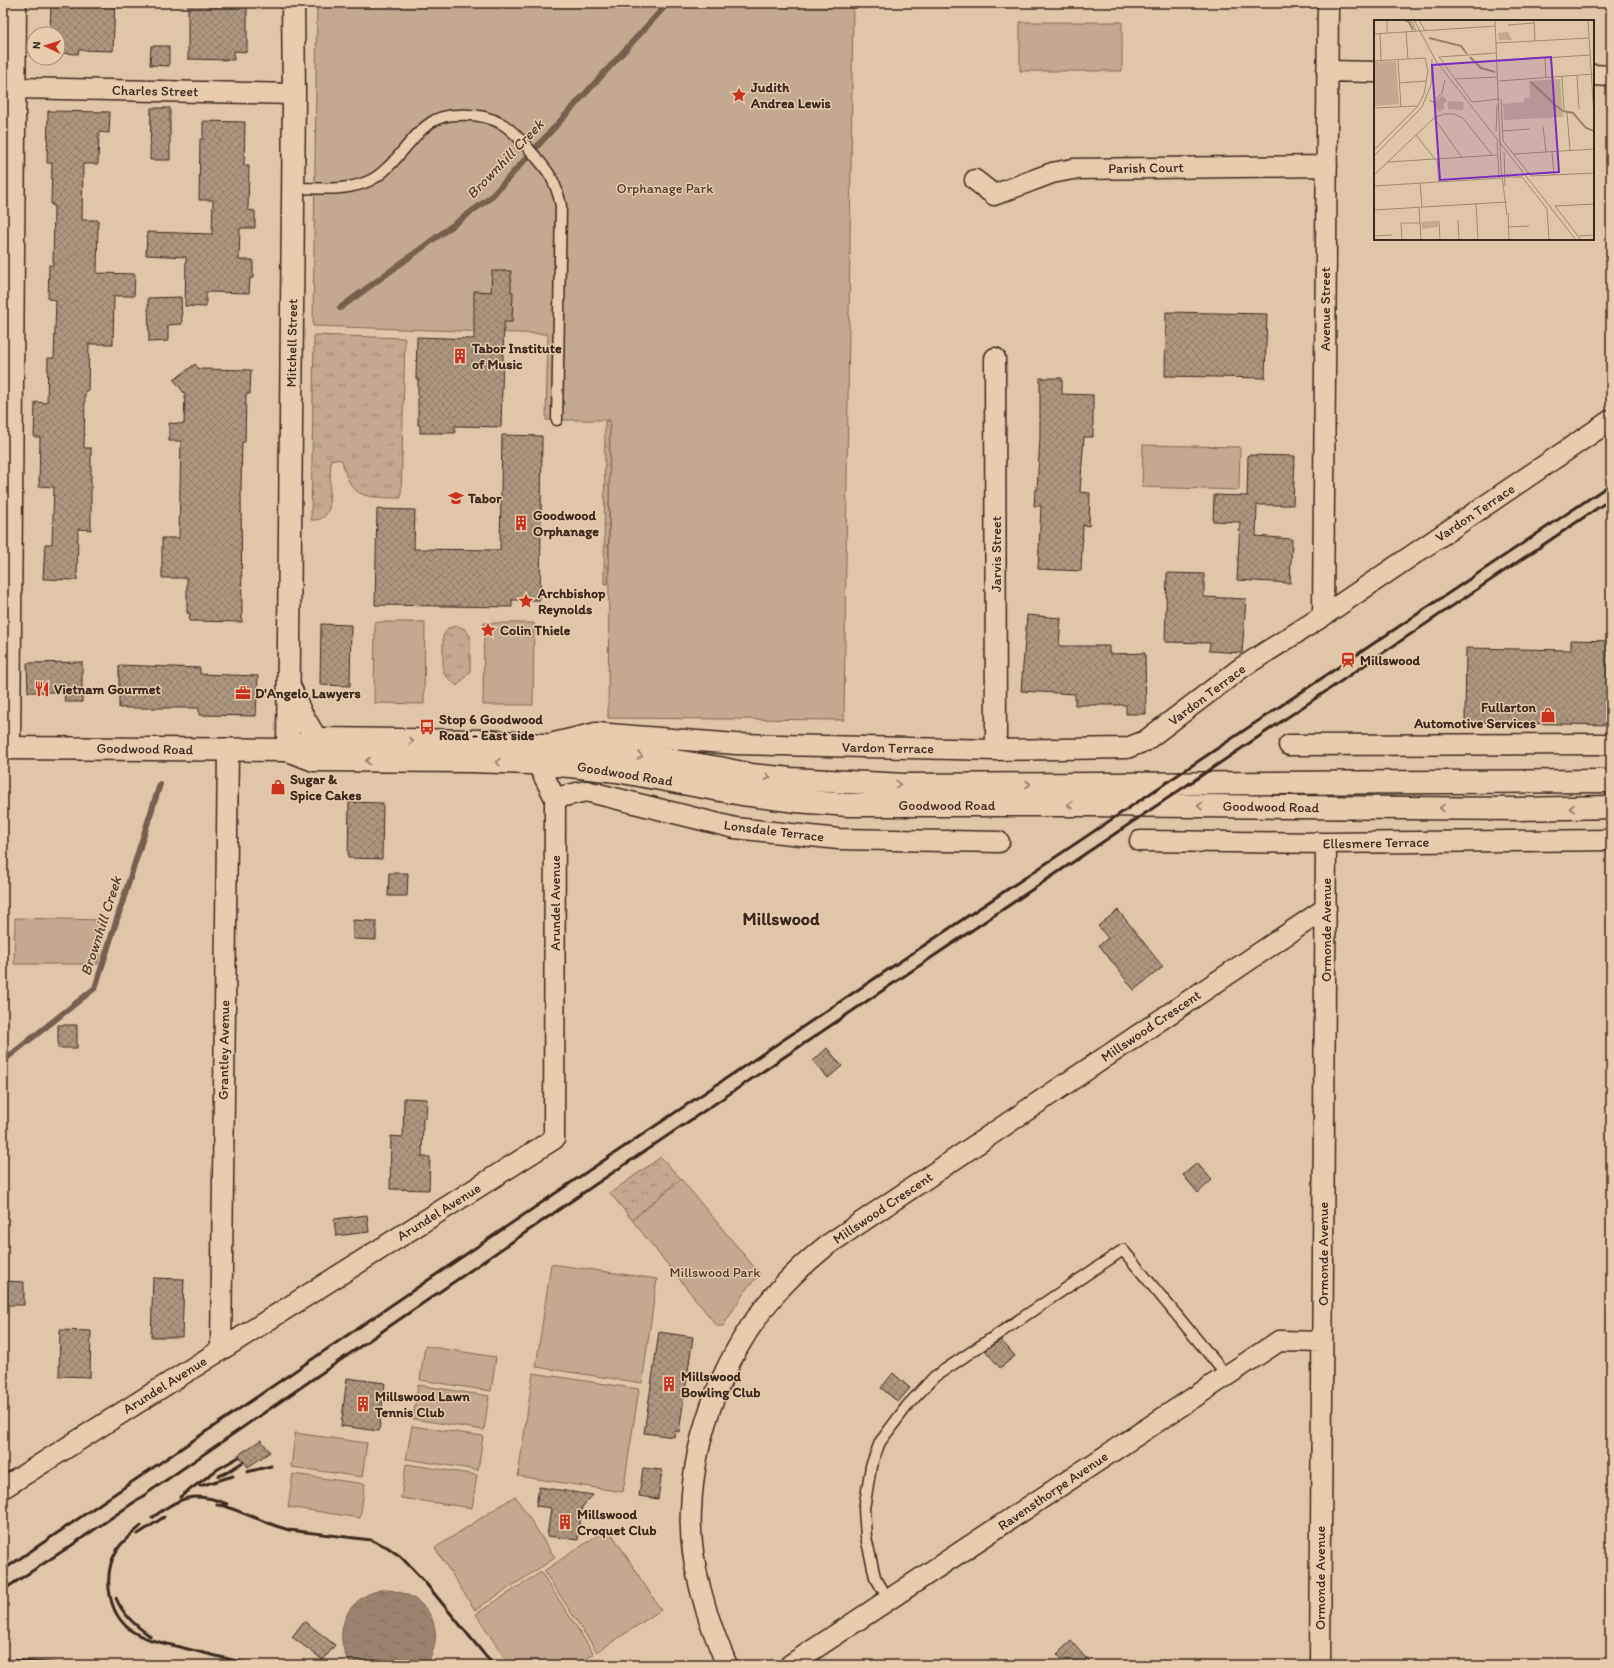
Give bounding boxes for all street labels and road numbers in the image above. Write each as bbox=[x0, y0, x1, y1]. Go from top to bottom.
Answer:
street label: Charles Street bbox=[112, 82, 198, 100]
street label: Parish Court bbox=[1108, 159, 1184, 177]
street label: Avenue Street bbox=[1317, 267, 1334, 351]
street label: Mitchell Street bbox=[283, 299, 301, 387]
street label: Vardon Terrace bbox=[1432, 480, 1518, 546]
street label: Jarvis Street bbox=[988, 516, 1005, 592]
street label: Vardon Terrace bbox=[1165, 660, 1249, 730]
street label: Vardon Terrace bbox=[842, 739, 935, 757]
street label: Goodwood Road bbox=[96, 740, 194, 758]
street label: Goodwood Road bbox=[576, 758, 674, 790]
street label: Goodwood Road bbox=[899, 797, 996, 814]
street label: Goodwood Road bbox=[1222, 798, 1320, 816]
street label: Lonsdale Terrace bbox=[723, 816, 825, 846]
street label: Ellesmere Terrace bbox=[1323, 834, 1430, 852]
street label: Arundel Avenue bbox=[547, 855, 564, 951]
street label: Ormonde Avenue bbox=[1318, 878, 1335, 982]
street label: Millswood Crescent bbox=[1098, 986, 1204, 1066]
street label: Grantley Avenue bbox=[215, 999, 233, 1100]
street label: Millswood Crescent bbox=[830, 1168, 936, 1248]
street label: Arundel Avenue bbox=[394, 1179, 484, 1245]
street label: Ormonde Avenue bbox=[1315, 1202, 1332, 1306]
street label: Arundel Avenue bbox=[120, 1352, 210, 1418]
street label: Ravensthorpe Avenue bbox=[995, 1448, 1112, 1534]
street label: Ormonde Avenue bbox=[1312, 1526, 1329, 1630]

